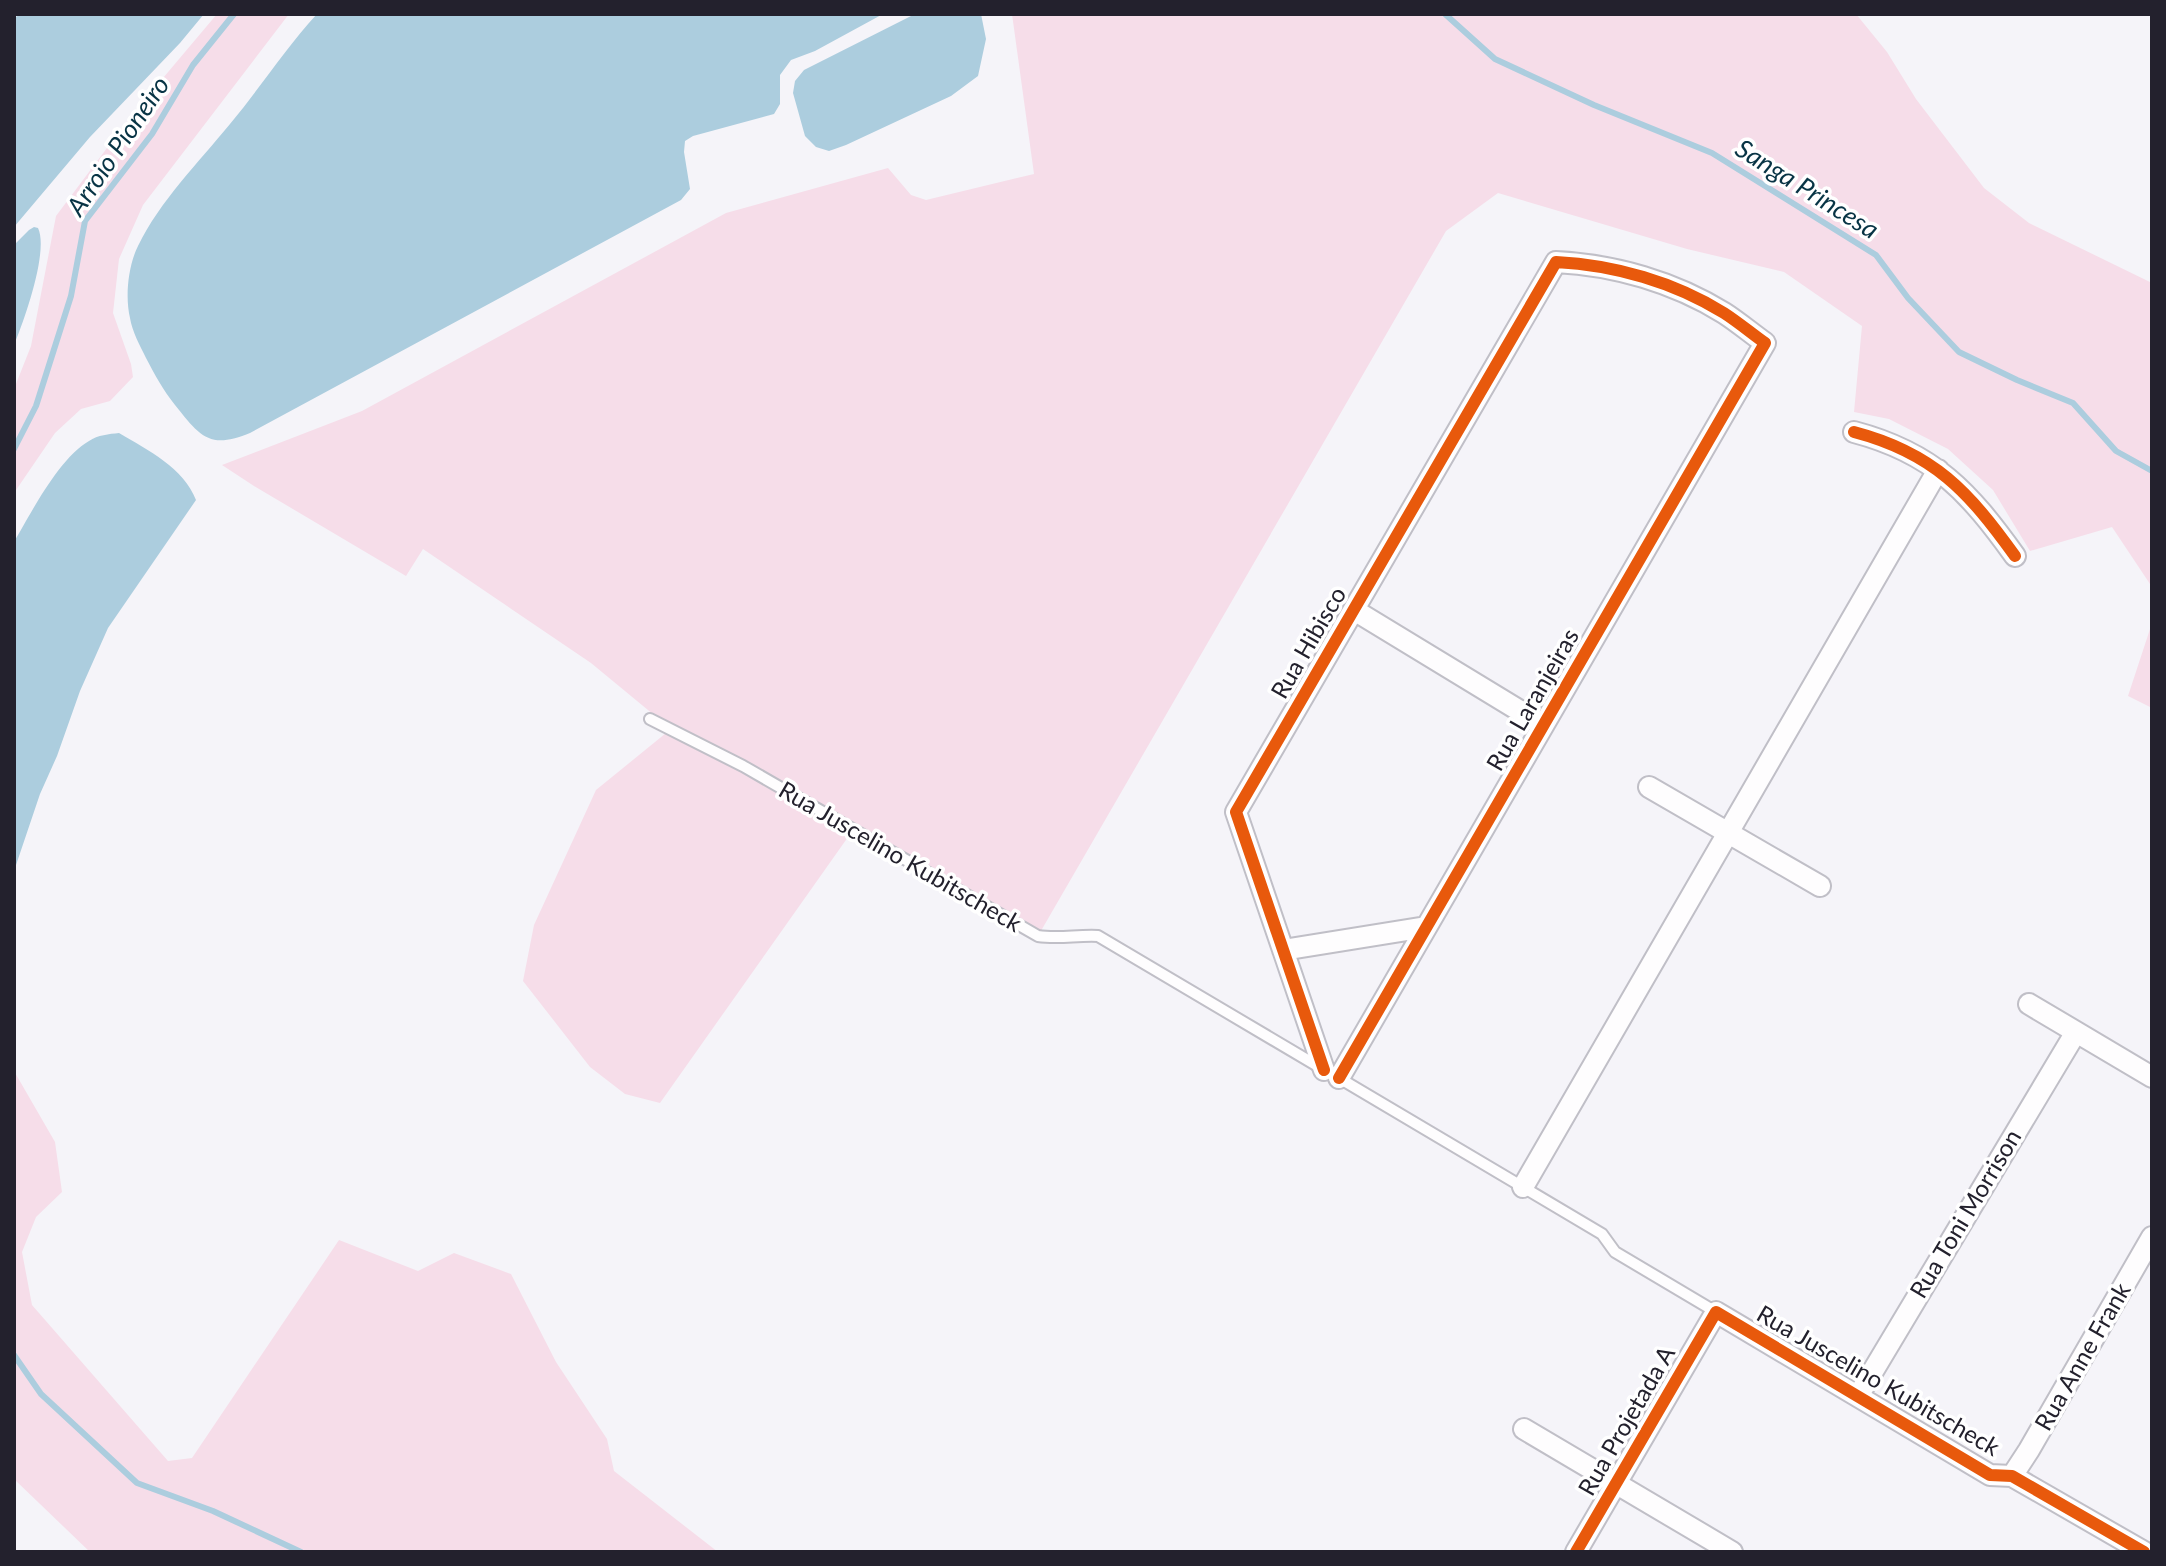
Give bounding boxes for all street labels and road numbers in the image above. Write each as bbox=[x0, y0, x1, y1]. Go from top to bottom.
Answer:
street label: Rua Hibisco bbox=[1264, 581, 1351, 703]
street label: Rua Laranjeiras bbox=[1479, 623, 1584, 775]
street label: Rua Juscelino Kubitscheck bbox=[774, 774, 1028, 938]
street label: Rua Toni Morrison bbox=[1903, 1124, 2026, 1303]
street label: Rua Anne Frank bbox=[2028, 1277, 2136, 1435]
street label: Rua Juscelino Kubitscheck bbox=[1752, 1298, 2006, 1462]
street label: Rua Projetada A bbox=[1571, 1340, 1681, 1500]

